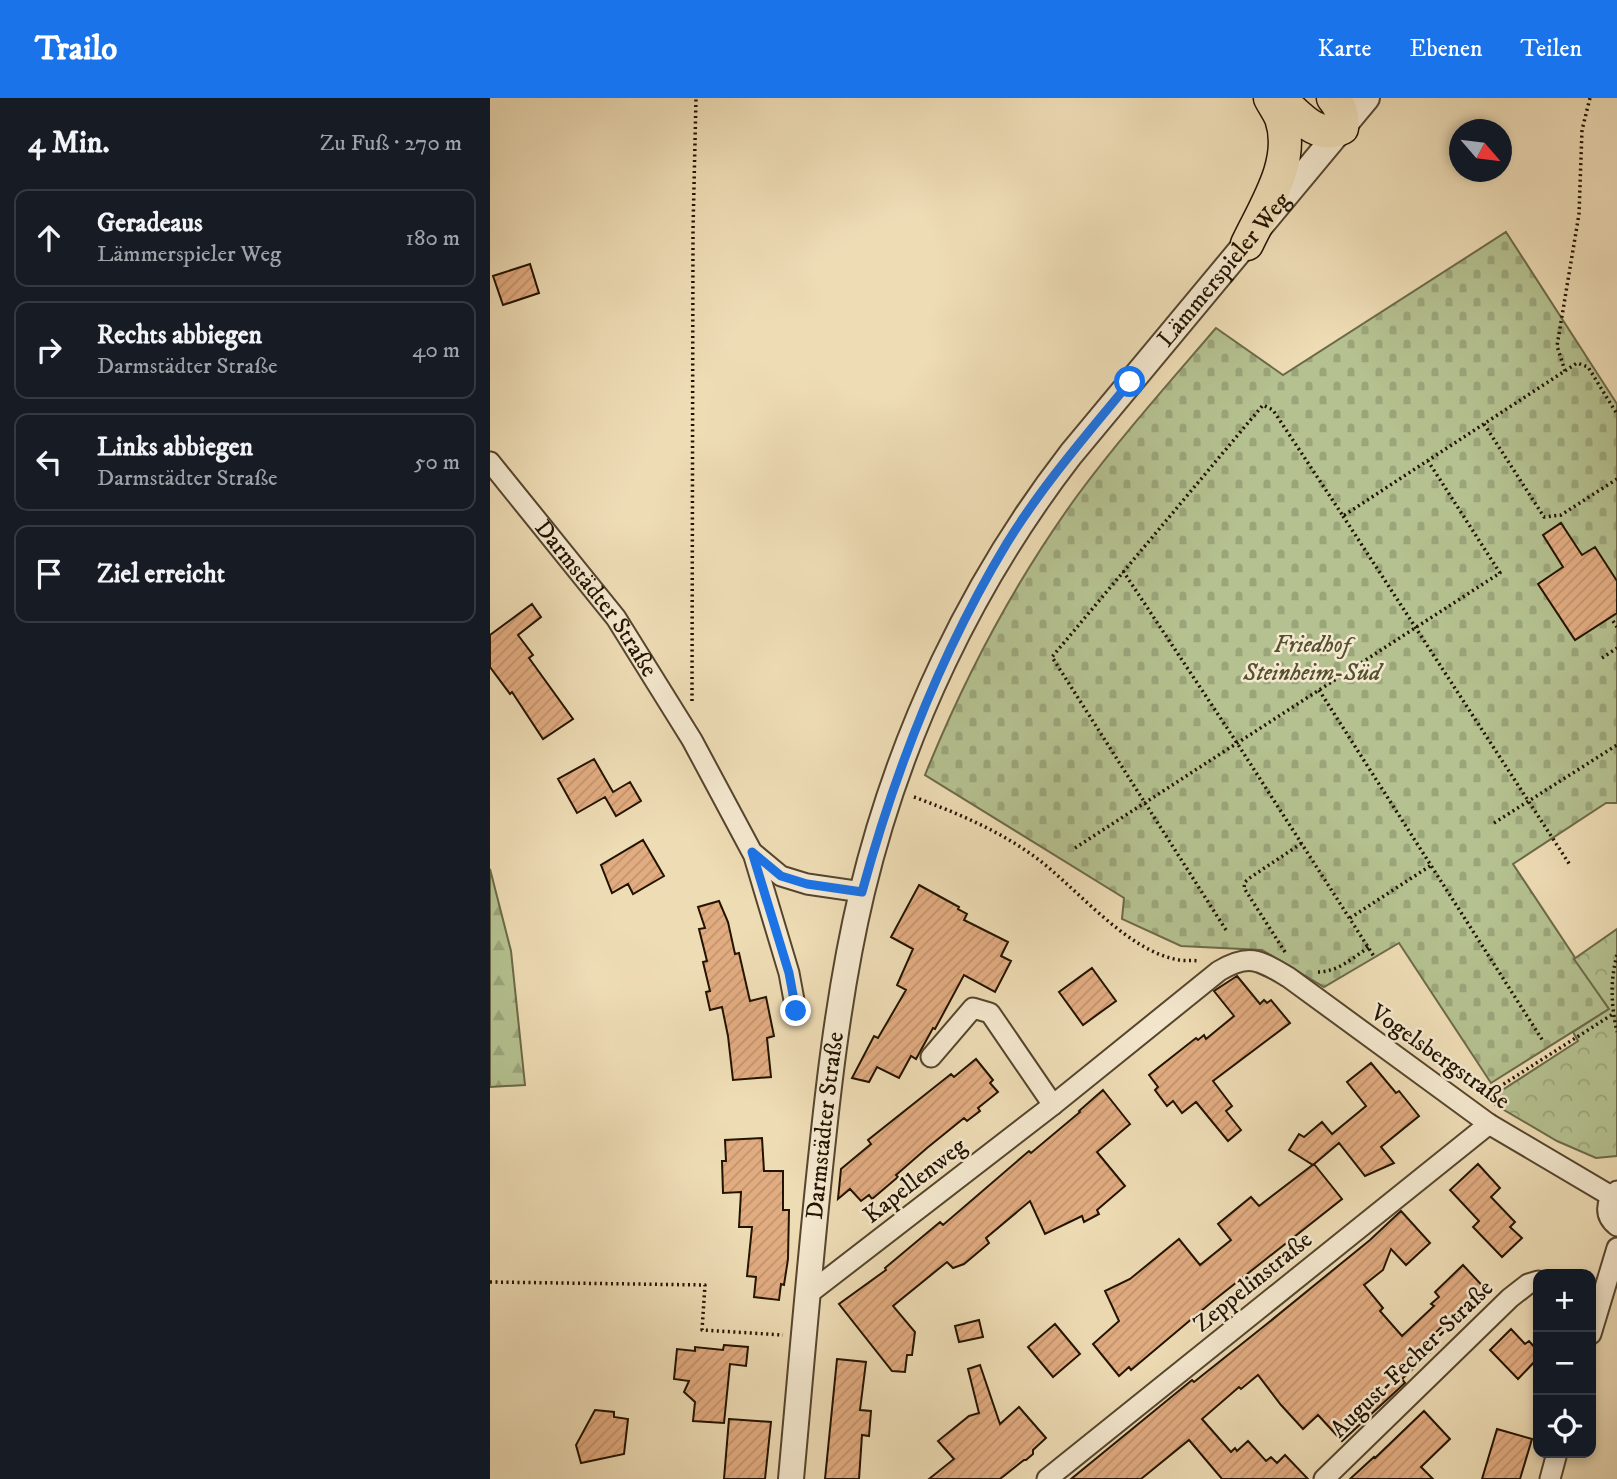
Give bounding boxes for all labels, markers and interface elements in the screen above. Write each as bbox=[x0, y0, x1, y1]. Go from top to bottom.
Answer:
text: Trailo bbox=[35, 29, 117, 70]
text: Karte bbox=[1318, 34, 1371, 64]
text: Ebenen bbox=[1409, 34, 1483, 64]
text: Teilen bbox=[1521, 34, 1582, 64]
north arrow bbox=[1449, 119, 1512, 182]
text: 4 Min. bbox=[28, 125, 110, 162]
text: Zu Fuß · 270 m bbox=[320, 129, 462, 158]
street label: Lämmerspieler Weg bbox=[1151, 186, 1297, 353]
text: Geradeaus bbox=[97, 207, 203, 240]
icon: ahead bbox=[30, 219, 68, 257]
text: 180 m bbox=[405, 224, 460, 253]
text: Lämmerspieler Weg bbox=[97, 240, 281, 269]
text: Rechts abbiegen bbox=[97, 319, 262, 352]
icon: right bbox=[30, 331, 68, 369]
text: 40 m bbox=[412, 336, 460, 365]
text: Darmstädter Straße bbox=[97, 352, 278, 381]
route start bbox=[1114, 366, 1145, 397]
text: Links abbiegen bbox=[97, 431, 253, 464]
icon: left bbox=[30, 443, 68, 481]
text: 50 m bbox=[414, 448, 460, 477]
text: Darmstädter Straße bbox=[97, 464, 278, 493]
street label: Darmstädter Straße bbox=[528, 514, 664, 683]
icon: arrive bbox=[30, 555, 68, 593]
text: Ziel erreicht bbox=[97, 558, 225, 591]
park label: Friedhof Steinheim-Süd bbox=[1242, 630, 1384, 688]
route end bbox=[780, 995, 811, 1026]
street label: Vogelsbergstraße bbox=[1364, 997, 1516, 1116]
street label: Darmstädter Straße bbox=[800, 1030, 851, 1221]
street label: Kapellenweg bbox=[857, 1131, 973, 1231]
street label: Zeppelinstraße bbox=[1187, 1225, 1319, 1339]
map controls bbox=[1533, 1269, 1596, 1458]
button: + bbox=[1533, 1269, 1596, 1332]
street label: August-Fecher-Straße bbox=[1324, 1274, 1500, 1444]
button: − bbox=[1533, 1332, 1596, 1395]
button: locate bbox=[1533, 1395, 1596, 1458]

